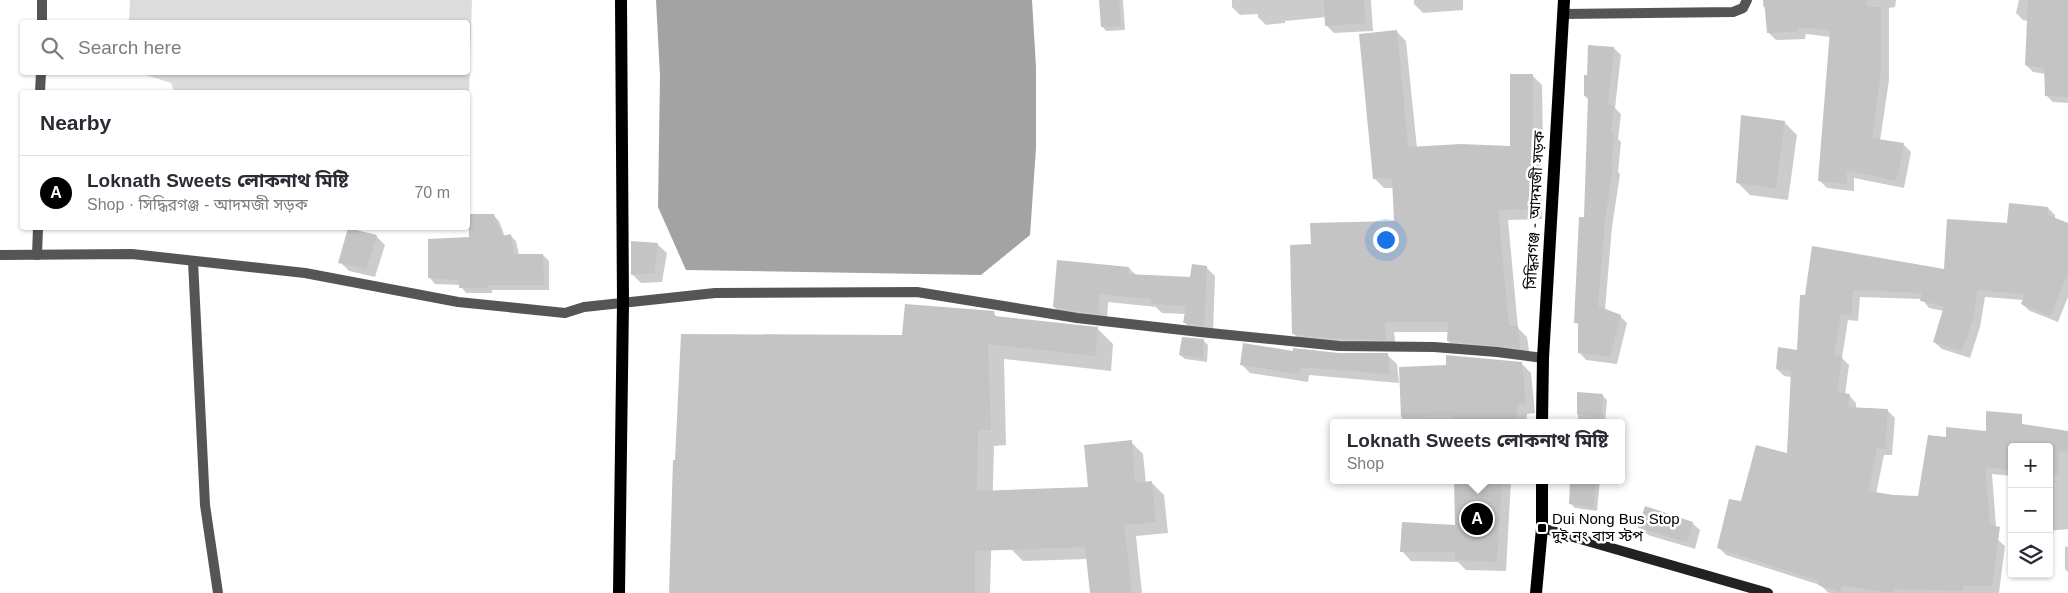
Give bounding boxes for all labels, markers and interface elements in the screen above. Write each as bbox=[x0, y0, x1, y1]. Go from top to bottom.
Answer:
search box bbox=[20, 20, 470, 75]
icon: search bbox=[38, 34, 66, 62]
text: Search here bbox=[78, 37, 182, 58]
text: Nearby bbox=[40, 111, 111, 134]
street label: সিদ্ধিরগঞ্জ - আদমজী সড়ক bbox=[1522, 129, 1547, 291]
text: Loknath Sweets লোকনাথ মিষ্টি bbox=[87, 170, 349, 191]
text: A bbox=[50, 184, 62, 201]
text: 70 m bbox=[414, 184, 450, 201]
text: Shop · সিদ্ধিরগঞ্জ - আদমজী সড়ক bbox=[87, 196, 308, 213]
your location bbox=[1373, 227, 1399, 253]
popup bbox=[1330, 419, 1625, 484]
text: Loknath Sweets লোকনাথ মিষ্টি bbox=[1347, 430, 1608, 451]
map controls bbox=[2008, 443, 2053, 578]
button: + bbox=[2008, 443, 2053, 488]
text: Shop bbox=[1347, 455, 1384, 472]
button: − bbox=[2008, 488, 2053, 533]
pin: A bbox=[1461, 500, 1493, 538]
place label: Dui Nong Bus Stop দুই নং বাস স্টপ bbox=[1551, 510, 1680, 544]
marker: Dui Nong Bus Stop দুই নং বাস স্টপ bbox=[1536, 522, 1548, 534]
button: layers bbox=[2008, 533, 2053, 578]

